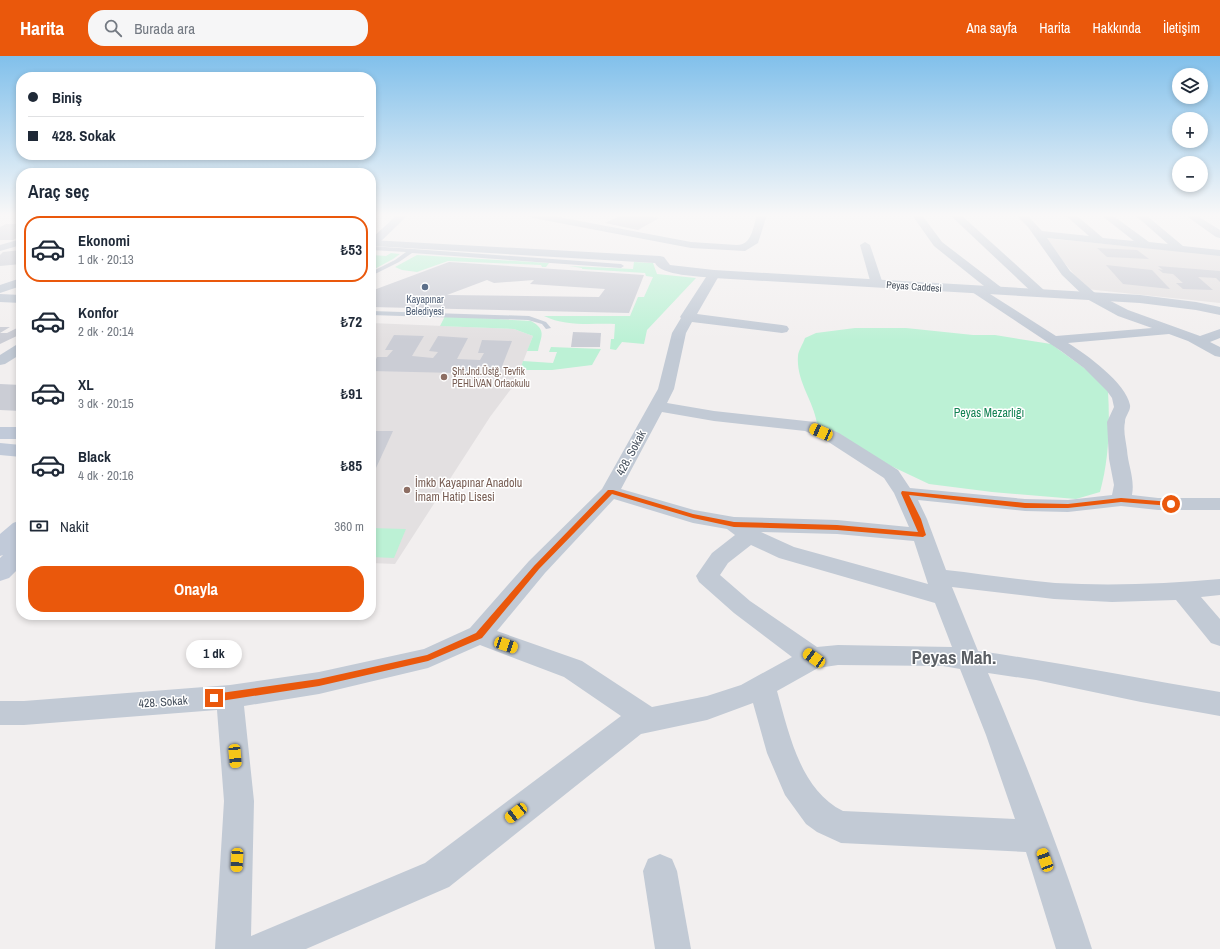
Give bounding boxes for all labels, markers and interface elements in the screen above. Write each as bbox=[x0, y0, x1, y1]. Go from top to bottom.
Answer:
search box bbox=[88, 10, 368, 46]
text: Harita bbox=[20, 15, 64, 41]
icon: search bbox=[102, 17, 124, 39]
text: Burada ara bbox=[134, 18, 195, 39]
text: Ana sayfa bbox=[966, 19, 1017, 37]
text: Harita bbox=[1039, 19, 1070, 37]
text: Hakkında bbox=[1092, 19, 1141, 37]
text: İletişim bbox=[1163, 19, 1200, 37]
map controls bbox=[1172, 68, 1208, 192]
button: layers bbox=[1172, 68, 1208, 104]
text: Biniş bbox=[52, 87, 82, 108]
button: + bbox=[1172, 112, 1208, 148]
text: 428. Sokak bbox=[52, 125, 116, 146]
button: − bbox=[1172, 156, 1208, 192]
text: Araç seç bbox=[28, 179, 90, 204]
text: Ekonomi bbox=[78, 230, 130, 251]
icon: car bbox=[30, 231, 66, 267]
text: ₺53 bbox=[341, 239, 362, 260]
text: 1 dk · 20:13 bbox=[78, 251, 134, 268]
street label: Peyas Caddesi bbox=[886, 278, 942, 295]
marker: Kayapınar Belediyesi bbox=[420, 282, 430, 292]
place label: Kayapınar Belediyesi bbox=[406, 293, 444, 318]
text: Konfor bbox=[78, 302, 118, 323]
icon: car bbox=[30, 303, 66, 339]
text: ₺72 bbox=[341, 311, 362, 332]
text: 2 dk · 20:14 bbox=[78, 323, 134, 340]
place label: Şht.Jnd.Üstğ. Tevfik PEHLİVAN Ortaokulu bbox=[452, 365, 530, 390]
marker: Şht.Jnd.Üstğ. Tevfik PEHLİVAN Ortaokulu bbox=[439, 372, 449, 382]
text: XL bbox=[78, 374, 94, 395]
icon: car bbox=[30, 375, 66, 411]
text: ₺91 bbox=[341, 383, 362, 404]
text: 3 dk · 20:15 bbox=[78, 395, 134, 412]
park label: Peyas Mezarlığı bbox=[954, 405, 1024, 421]
car bbox=[808, 422, 834, 442]
street label: 428. Sokak bbox=[612, 427, 650, 478]
text: Black bbox=[78, 446, 111, 467]
icon: car bbox=[30, 447, 66, 483]
text: ₺85 bbox=[341, 455, 362, 476]
text: 4 dk · 20:16 bbox=[78, 467, 134, 484]
place label: İmkb Kayapınar Anadolu İmam Hatip Lisesi bbox=[415, 475, 522, 505]
marker: İmkb Kayapınar Anadolu İmam Hatip Lisesi bbox=[402, 485, 412, 495]
route start bbox=[1162, 495, 1180, 513]
icon: cash bbox=[28, 515, 50, 537]
text: Nakit bbox=[60, 516, 89, 537]
text: 360 m bbox=[334, 518, 364, 535]
button: Onayla bbox=[28, 566, 364, 612]
car bbox=[493, 635, 519, 655]
callout: 1 dk bbox=[186, 640, 242, 668]
district label: Peyas Mah. bbox=[912, 644, 996, 670]
text: 1 dk bbox=[203, 645, 225, 662]
car bbox=[801, 646, 827, 670]
route end bbox=[205, 689, 223, 707]
street label: 428. Sokak bbox=[138, 692, 188, 712]
car bbox=[228, 744, 242, 768]
car bbox=[503, 801, 529, 825]
car bbox=[1035, 847, 1055, 873]
car bbox=[230, 848, 244, 872]

